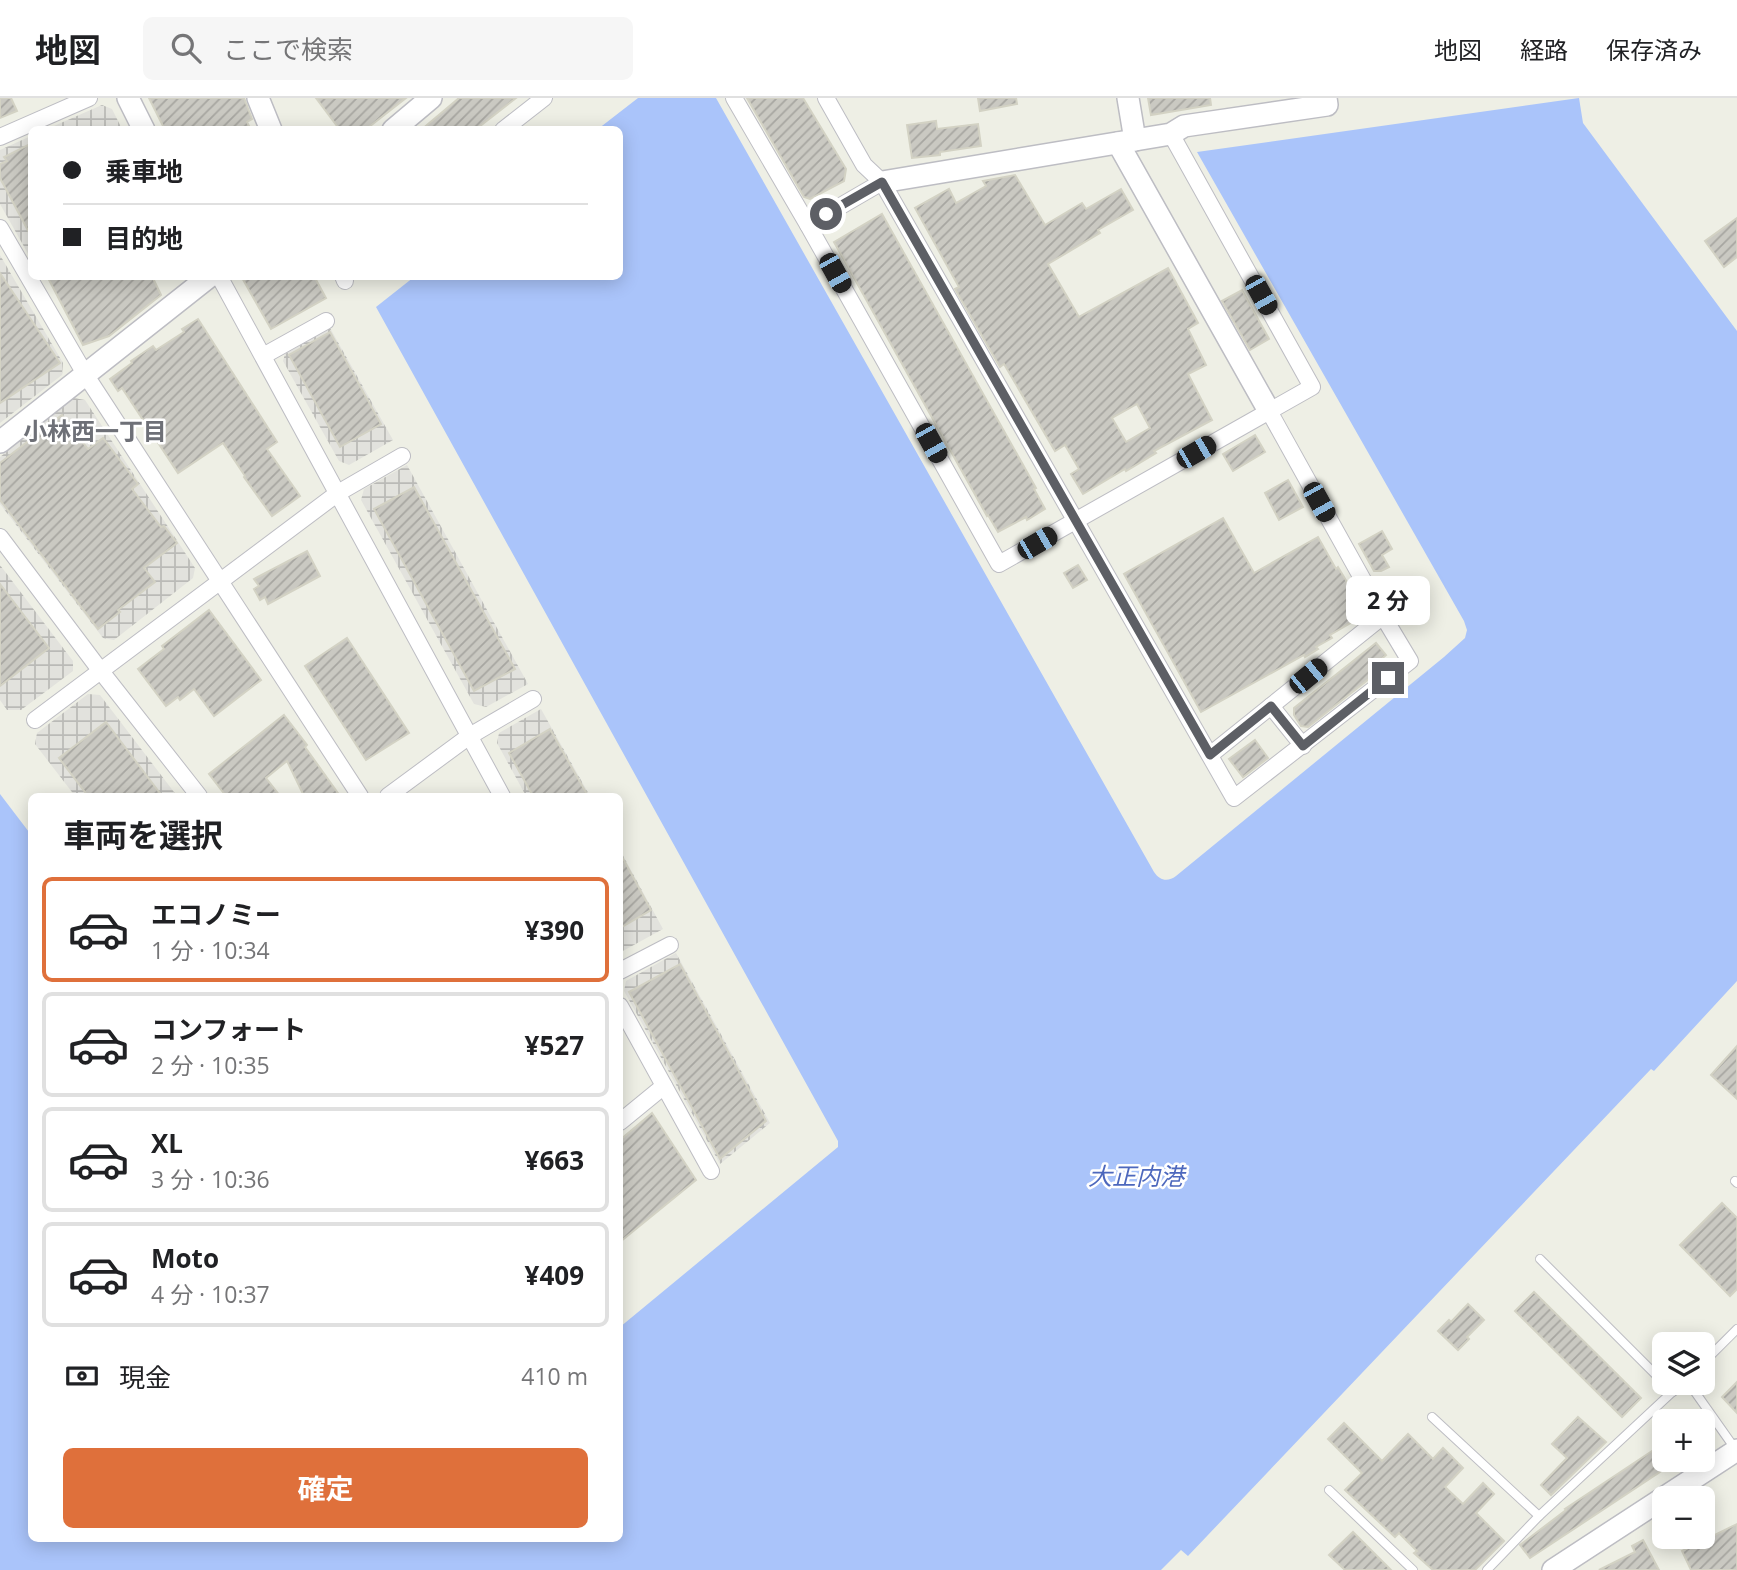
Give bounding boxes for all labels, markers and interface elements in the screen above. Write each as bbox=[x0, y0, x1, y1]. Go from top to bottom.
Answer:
search box bbox=[143, 17, 633, 80]
text: 地図 bbox=[35, 27, 101, 72]
icon: search bbox=[167, 29, 205, 67]
text: ここで検索 bbox=[223, 31, 353, 67]
text: 地図 bbox=[1434, 33, 1482, 66]
text: 経路 bbox=[1520, 33, 1568, 66]
text: 保存済み bbox=[1606, 33, 1702, 66]
text: 乗車地 bbox=[105, 153, 183, 189]
route start bbox=[810, 198, 842, 230]
text: 目的地 bbox=[105, 220, 183, 256]
car bbox=[816, 250, 855, 296]
car bbox=[1242, 272, 1281, 318]
district label: 小林西一丁目 bbox=[23, 414, 167, 447]
car bbox=[912, 420, 951, 466]
car bbox=[1173, 432, 1220, 472]
car bbox=[1300, 479, 1339, 525]
car bbox=[1014, 523, 1061, 563]
callout: 2 分 bbox=[1346, 576, 1430, 626]
text: 2 分 bbox=[1367, 584, 1409, 616]
car bbox=[1286, 655, 1331, 697]
route end bbox=[1372, 662, 1404, 694]
text: 車両を選択 bbox=[63, 813, 223, 856]
text: エコノミー bbox=[151, 896, 281, 932]
icon: car bbox=[67, 898, 130, 961]
text: ¥390 bbox=[525, 912, 584, 948]
text: 1 分 · 10:34 bbox=[151, 934, 270, 966]
text: コンフォート bbox=[151, 1011, 306, 1047]
icon: car bbox=[67, 1013, 130, 1076]
text: ¥527 bbox=[525, 1027, 584, 1063]
text: 2 分 · 10:35 bbox=[151, 1049, 270, 1081]
text: XL bbox=[151, 1125, 183, 1161]
icon: car bbox=[67, 1128, 130, 1191]
text: ¥663 bbox=[525, 1142, 584, 1178]
water label: 大正内港 bbox=[1088, 1159, 1187, 1192]
text: 3 分 · 10:36 bbox=[151, 1163, 270, 1195]
text: Moto bbox=[151, 1240, 219, 1276]
icon: car bbox=[67, 1243, 130, 1306]
text: ¥409 bbox=[525, 1257, 584, 1293]
text: 4 分 · 10:37 bbox=[151, 1278, 270, 1310]
map controls bbox=[1652, 1332, 1715, 1549]
button: layers bbox=[1652, 1332, 1715, 1395]
icon: cash bbox=[63, 1357, 101, 1395]
text: 現金 bbox=[119, 1359, 171, 1395]
text: 410 m bbox=[521, 1360, 588, 1392]
button: + bbox=[1652, 1409, 1715, 1472]
button: 確定 bbox=[63, 1448, 588, 1528]
button: − bbox=[1652, 1486, 1715, 1549]

